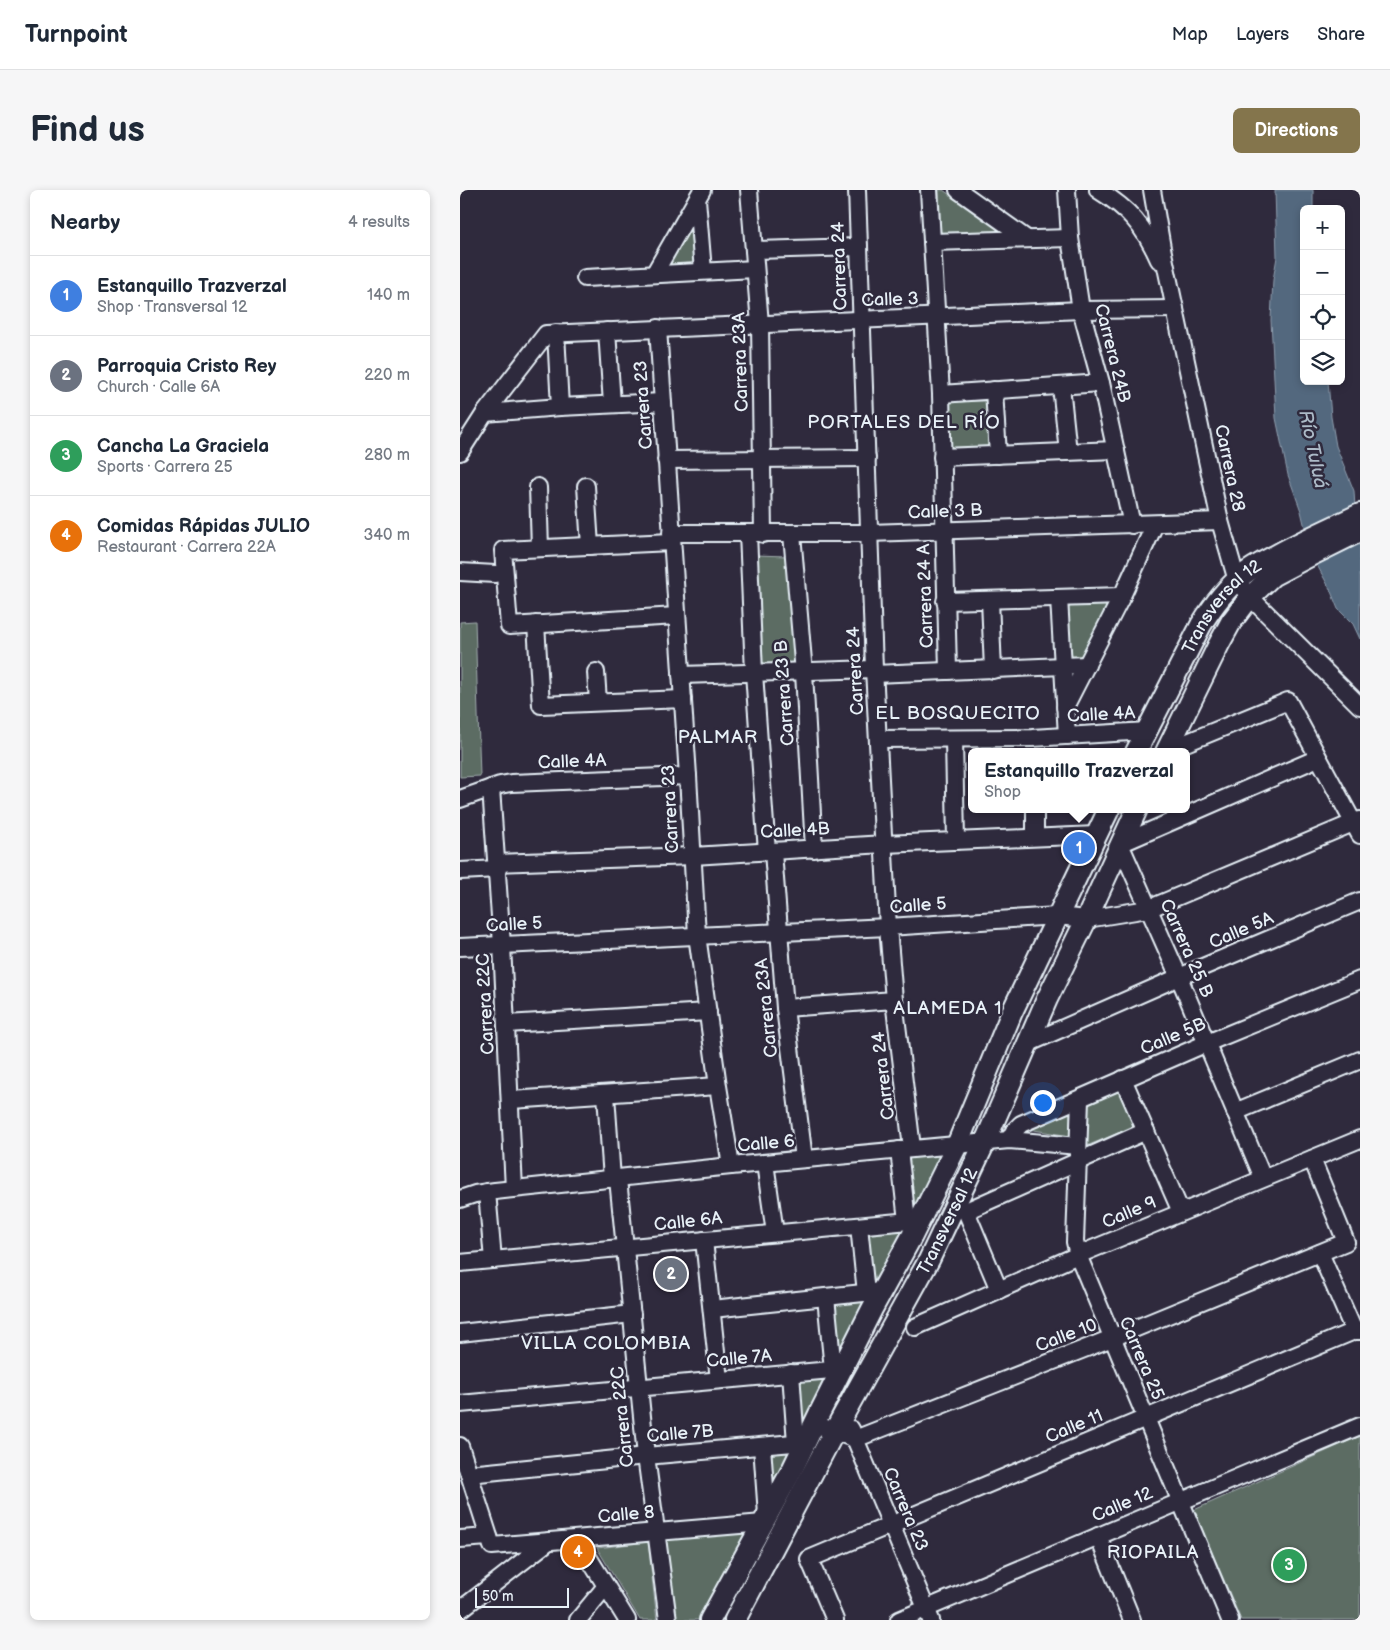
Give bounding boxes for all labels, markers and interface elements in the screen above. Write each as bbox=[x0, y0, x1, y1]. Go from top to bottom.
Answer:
text: Turnpoint bbox=[25, 20, 128, 49]
text: Map bbox=[1172, 24, 1208, 45]
text: Layers bbox=[1236, 24, 1289, 45]
text: Share bbox=[1317, 24, 1365, 45]
button: Directions bbox=[1233, 108, 1360, 153]
text: Find us bbox=[30, 109, 145, 152]
map controls bbox=[1300, 205, 1345, 385]
button: + bbox=[1300, 205, 1345, 250]
text: Nearby bbox=[50, 210, 120, 235]
text: 4 results bbox=[348, 213, 410, 232]
street label: Carrera 24 bbox=[827, 221, 852, 311]
button: − bbox=[1300, 250, 1345, 295]
text: Estanquillo Trazverzal bbox=[97, 275, 287, 298]
text: 1 bbox=[63, 286, 69, 305]
text: 140 m bbox=[367, 286, 410, 305]
street label: Calle 3 bbox=[861, 288, 919, 311]
button: locate bbox=[1300, 295, 1345, 340]
text: Shop · Transversal 12 bbox=[97, 298, 247, 317]
street label: Carrera 24B bbox=[1090, 302, 1135, 405]
street label: Carrera 23A bbox=[728, 312, 753, 412]
button: layers bbox=[1300, 340, 1345, 385]
text: Parroquia Cristo Rey bbox=[97, 355, 277, 378]
street label: Carrera 23 bbox=[630, 360, 657, 450]
text: 2 bbox=[61, 366, 71, 385]
text: 220 m bbox=[364, 366, 410, 385]
text: Church · Calle 6A bbox=[97, 378, 220, 397]
water label: Río Tuluá bbox=[1293, 408, 1332, 491]
district label: PORTALES DEL RÍO bbox=[807, 410, 1001, 434]
street label: Carrera 28 bbox=[1210, 423, 1249, 514]
text: Cancha La Graciela bbox=[97, 435, 269, 458]
text: 3 bbox=[61, 446, 71, 465]
text: 280 m bbox=[364, 446, 410, 465]
text: Sports · Carrera 25 bbox=[97, 458, 233, 477]
street label: Calle 3 B bbox=[907, 500, 983, 523]
text: Comidas Rápidas JULIO bbox=[97, 515, 310, 538]
text: 4 bbox=[61, 526, 71, 545]
text: 340 m bbox=[363, 526, 410, 545]
text: Restaurant · Carrera 22A bbox=[97, 538, 276, 557]
street label: Carrera 24 A bbox=[913, 543, 938, 649]
street label: Transversal 12 bbox=[1178, 555, 1266, 658]
street label: Carrera 24 bbox=[843, 626, 868, 716]
street label: Carrera 23 B bbox=[770, 639, 799, 747]
district label: EL BOSQUECITO bbox=[875, 702, 1041, 725]
street label: Calle 4A bbox=[1066, 702, 1136, 727]
district label: PALMAR bbox=[678, 726, 758, 749]
popup bbox=[968, 748, 1190, 813]
street label: Calle 4A bbox=[537, 750, 607, 773]
text: Estanquillo Trazverzal bbox=[984, 760, 1174, 783]
street label: Carrera 23 bbox=[658, 764, 683, 854]
text: Shop bbox=[984, 783, 1021, 802]
street label: Calle 4B bbox=[760, 818, 830, 843]
pin: 1 bbox=[1063, 829, 1095, 867]
street label: Calle 5 bbox=[889, 893, 947, 918]
street label: Carrera 25 B bbox=[1155, 896, 1218, 1001]
street label: Calle 5A bbox=[1206, 908, 1276, 953]
street label: Calle 5 bbox=[485, 913, 543, 936]
street label: Carrera 22C bbox=[472, 953, 499, 1055]
street label: Carrera 23A bbox=[751, 957, 782, 1059]
district label: ALAMEDA 1 bbox=[893, 997, 1003, 1020]
street label: Calle 5B bbox=[1137, 1013, 1209, 1060]
street label: Carrera 24 bbox=[868, 1031, 899, 1121]
your location bbox=[1030, 1090, 1056, 1116]
street label: Calle 6 bbox=[737, 1131, 796, 1156]
street label: Transversal 12 bbox=[913, 1164, 983, 1279]
street label: Calle 9 bbox=[1099, 1192, 1159, 1233]
street label: Calle 6A bbox=[653, 1207, 723, 1236]
pin: 2 bbox=[655, 1255, 687, 1293]
street label: Carrera 25 bbox=[1115, 1313, 1168, 1403]
street label: Calle 10 bbox=[1033, 1314, 1100, 1357]
district label: VILLA COLOMBIA bbox=[521, 1332, 691, 1355]
street label: Calle 7A bbox=[705, 1345, 773, 1372]
street label: Carrera 22C bbox=[607, 1365, 638, 1469]
street label: Calle 11 bbox=[1042, 1405, 1106, 1448]
street label: Calle 7B bbox=[646, 1420, 714, 1447]
street label: Carrera 23 bbox=[879, 1464, 933, 1554]
street label: Calle 12 bbox=[1089, 1482, 1156, 1527]
street label: Calle 8 bbox=[597, 1502, 655, 1527]
pin: 4 bbox=[562, 1533, 594, 1571]
district label: RIOPAILA bbox=[1107, 1541, 1199, 1564]
pin: 3 bbox=[1273, 1546, 1305, 1584]
scale bar bbox=[475, 1585, 569, 1608]
text: 50 m bbox=[482, 1588, 514, 1605]

